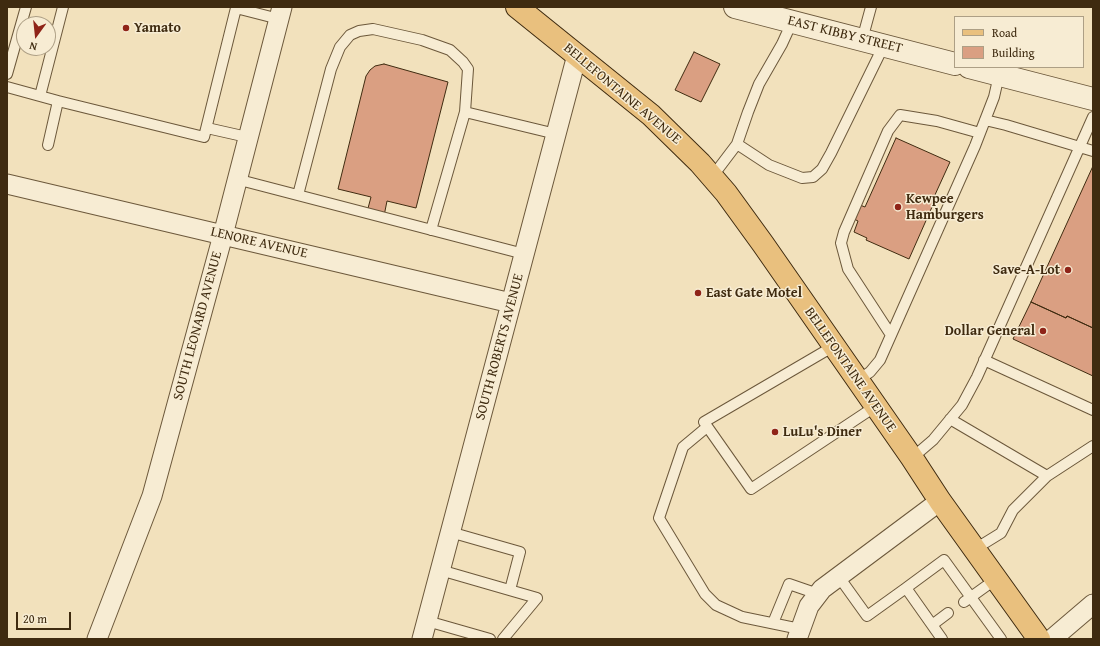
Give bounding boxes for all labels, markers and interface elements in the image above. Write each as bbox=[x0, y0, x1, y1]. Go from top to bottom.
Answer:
street label: EAST KIBBY STREET bbox=[786, 13, 904, 57]
north arrow bbox=[16, 16, 56, 56]
legend bbox=[954, 16, 1084, 68]
place label: Yamato bbox=[134, 20, 181, 36]
marker: Yamato bbox=[121, 23, 131, 33]
text: Road bbox=[992, 24, 1017, 41]
text: N bbox=[28, 38, 39, 55]
street label: BELLEFONTAINE AVENUE bbox=[560, 40, 684, 148]
text: Building bbox=[992, 44, 1035, 61]
place label: Kewpee Hamburgers bbox=[906, 191, 984, 224]
marker: Kewpee Hamburgers bbox=[893, 202, 903, 212]
street label: LENORE AVENUE bbox=[209, 224, 309, 262]
street label: SOUTH LEONARD AVENUE bbox=[170, 250, 226, 402]
place label: Save-A-Lot bbox=[993, 262, 1060, 278]
marker: Save-A-Lot bbox=[1063, 265, 1073, 275]
street label: SOUTH ROBERTS AVENUE bbox=[472, 272, 528, 422]
place label: East Gate Motel bbox=[706, 285, 802, 301]
marker: East Gate Motel bbox=[693, 288, 703, 298]
street label: BELLEFONTAINE AVENUE bbox=[801, 304, 899, 436]
place label: Dollar General bbox=[945, 323, 1035, 339]
marker: Dollar General bbox=[1038, 326, 1048, 336]
place label: LuLu's Diner bbox=[783, 424, 862, 440]
marker: LuLu's Diner bbox=[770, 427, 780, 437]
scale bar bbox=[18, 604, 73, 630]
text: 20 m bbox=[23, 610, 47, 627]

